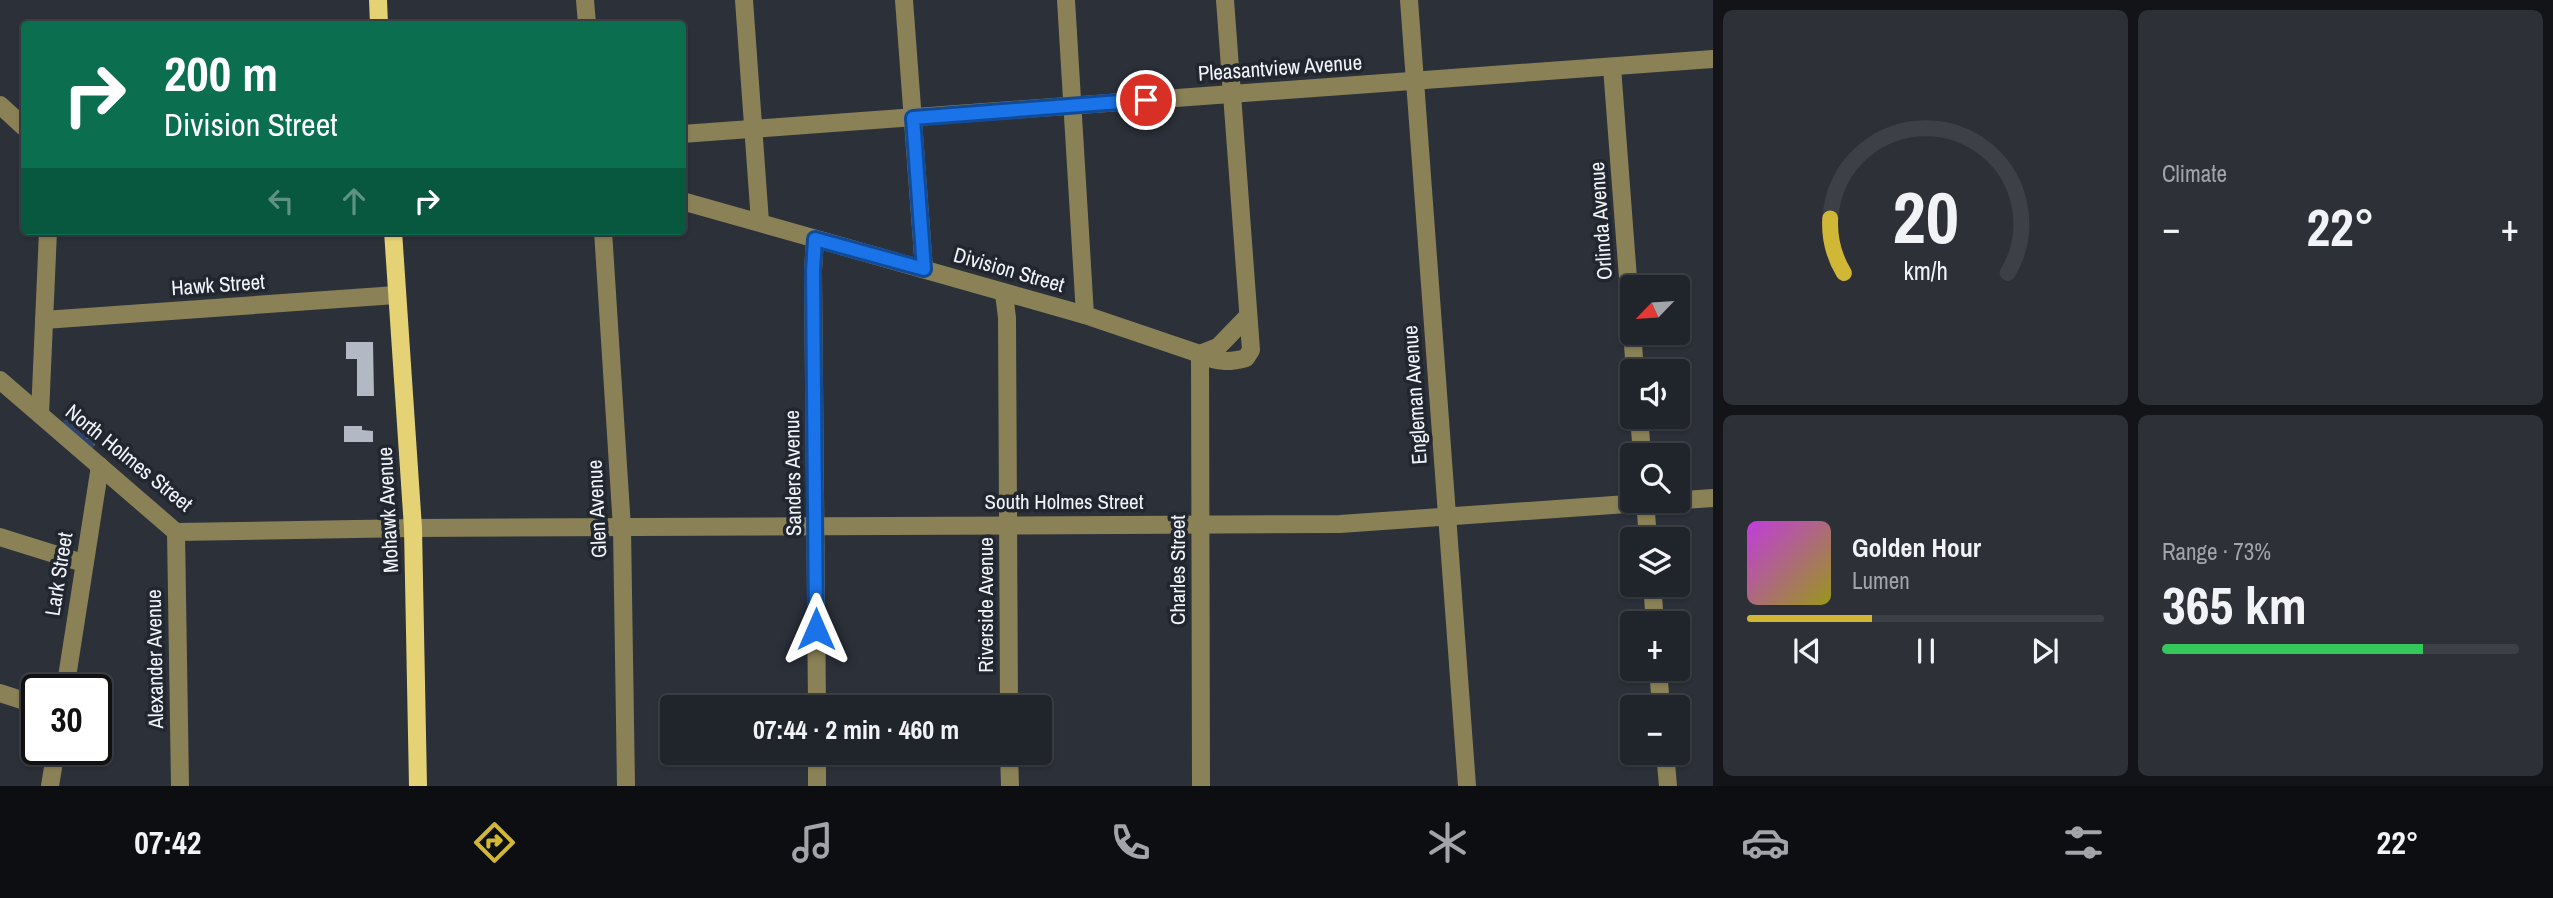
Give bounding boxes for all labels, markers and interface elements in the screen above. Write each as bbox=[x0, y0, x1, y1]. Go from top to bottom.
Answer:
text: 200 m bbox=[164, 40, 278, 106]
street label: Pleasantview Avenue bbox=[1197, 47, 1363, 88]
icon: right bbox=[49, 49, 140, 140]
pin bbox=[1116, 70, 1176, 130]
icon: arrive bbox=[1127, 81, 1165, 119]
text: Division Street bbox=[164, 103, 338, 146]
text: Climate bbox=[2162, 158, 2227, 189]
street label: Orlinda Avenue bbox=[1582, 161, 1619, 281]
text: 20 bbox=[1892, 169, 1959, 267]
icon: left bbox=[262, 182, 300, 220]
icon: ahead bbox=[335, 182, 373, 220]
icon: right bbox=[408, 182, 446, 220]
text: 22° bbox=[2306, 192, 2375, 262]
text: − bbox=[2162, 202, 2180, 253]
text: + bbox=[2501, 202, 2519, 253]
street label: Division Street bbox=[950, 240, 1068, 299]
text: km/h bbox=[1903, 254, 1948, 288]
street label: Hawk Street bbox=[170, 267, 266, 302]
north arrow bbox=[1620, 275, 1690, 345]
map controls bbox=[1620, 275, 1690, 765]
street label: Engleman Avenue bbox=[1395, 324, 1434, 466]
button: sound bbox=[1620, 359, 1690, 429]
street label: North Holmes Street bbox=[60, 397, 199, 518]
street label: Sanders Avenue bbox=[777, 410, 808, 536]
button: search bbox=[1620, 443, 1690, 513]
street label: Mohawk Avenue bbox=[370, 446, 405, 574]
street label: Glen Avenue bbox=[579, 459, 614, 559]
street label: South Holmes Street bbox=[985, 487, 1144, 516]
street label: Charles Street bbox=[1163, 515, 1192, 625]
button: layers bbox=[1620, 527, 1690, 597]
street label: Lark Street bbox=[38, 530, 79, 618]
text: Golden Hour bbox=[1852, 530, 1981, 565]
text: Range · 73% bbox=[2162, 536, 2271, 567]
street label: Riverside Avenue bbox=[971, 537, 1000, 673]
text: Lumen bbox=[1852, 565, 1910, 596]
text: 365 km bbox=[2162, 570, 2307, 640]
street label: Alexander Avenue bbox=[139, 589, 170, 730]
position arrow bbox=[779, 592, 853, 666]
button: + bbox=[1620, 611, 1690, 681]
icon: previous bbox=[1788, 632, 1826, 670]
icon: pause bbox=[1907, 632, 1945, 670]
icon: next bbox=[2026, 632, 2064, 670]
speed limit sign: 30 bbox=[21, 674, 112, 765]
button: − bbox=[1620, 695, 1690, 765]
text: 07:44 · 2 min · 460 m bbox=[753, 712, 959, 747]
icon: directions bbox=[470, 818, 519, 867]
icon: music bbox=[788, 818, 837, 867]
icon: phone bbox=[1106, 818, 1155, 867]
icon: climate bbox=[1423, 818, 1472, 867]
icon: car bbox=[1741, 818, 1790, 867]
icon: filters bbox=[2059, 818, 2108, 867]
text: 07:42 bbox=[134, 821, 201, 864]
text: 22° bbox=[2377, 821, 2419, 864]

